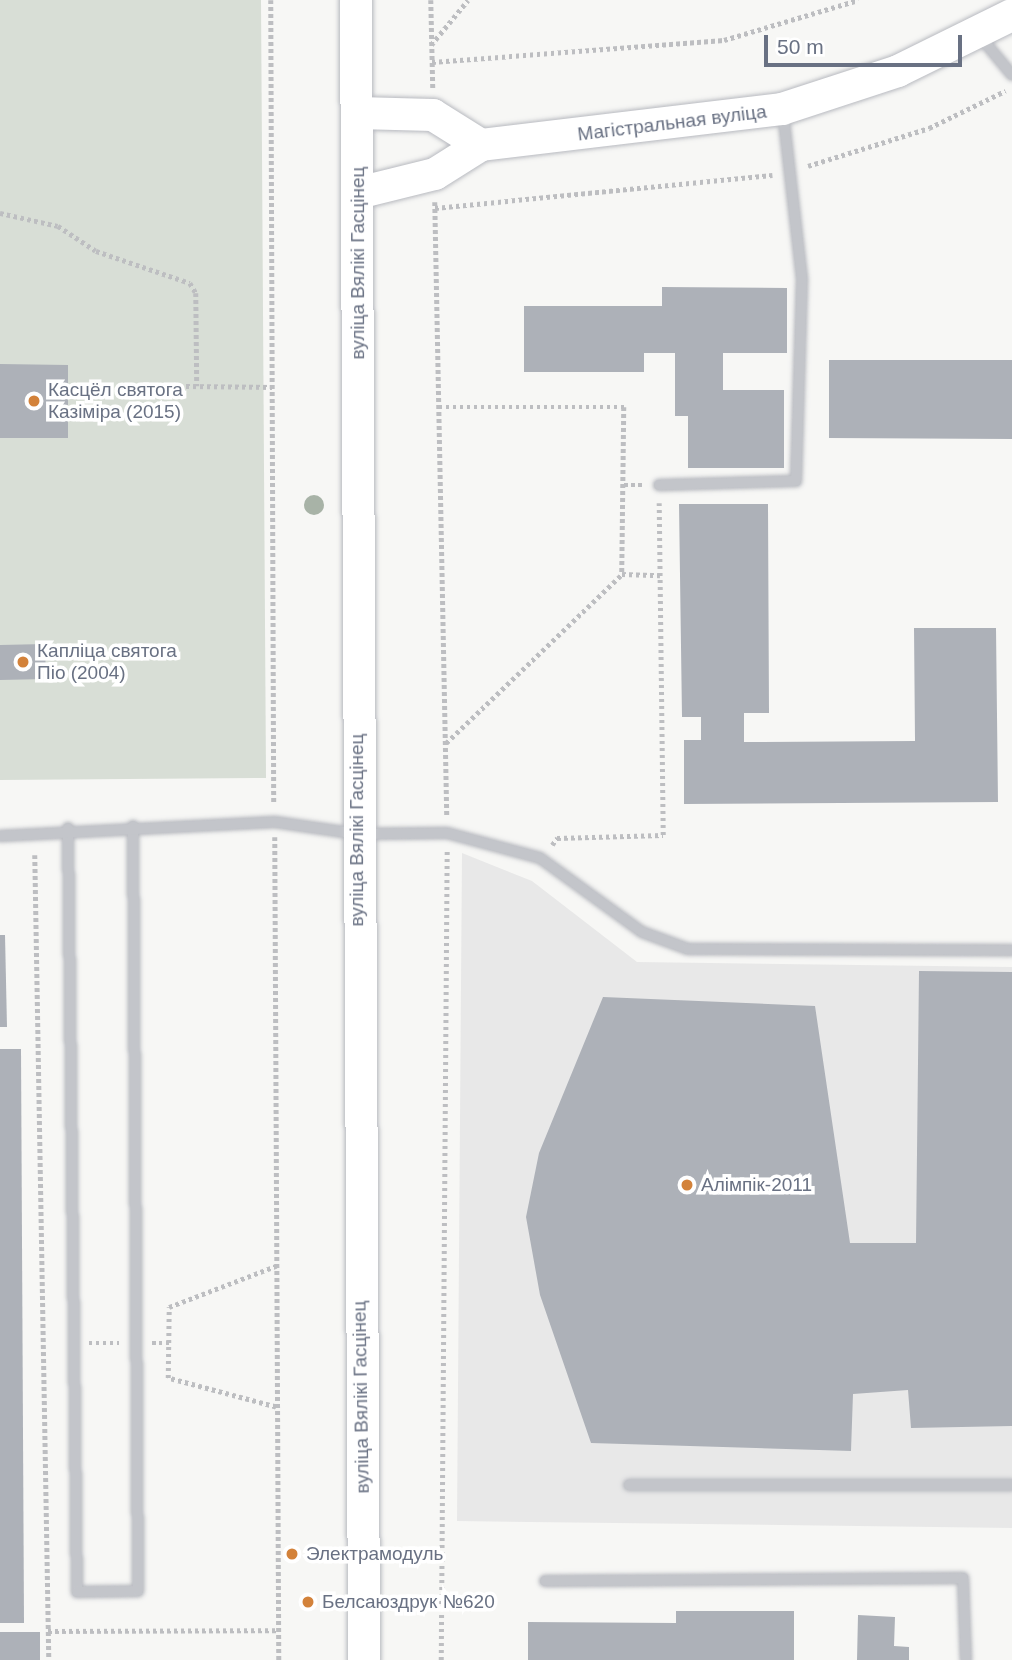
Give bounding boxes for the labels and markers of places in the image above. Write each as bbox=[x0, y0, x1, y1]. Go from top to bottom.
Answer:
place label: Касцёл святога Казіміра (2015) bbox=[48, 379, 183, 423]
marker: Касцёл святога Казіміра (2015) bbox=[26, 393, 42, 409]
place label: Капліца святога Піо (2004) bbox=[37, 640, 177, 684]
marker: Капліца святога Піо (2004) bbox=[15, 654, 31, 670]
place label: Алімпік-2011 bbox=[701, 1174, 812, 1196]
marker: Алімпік-2011 bbox=[679, 1177, 695, 1193]
place label: Электрамодуль bbox=[306, 1543, 443, 1565]
marker: Электрамодуль bbox=[284, 1546, 300, 1562]
place label: Белсаюздрук №620 bbox=[322, 1591, 495, 1613]
marker: Белсаюздрук №620 bbox=[300, 1594, 316, 1610]

